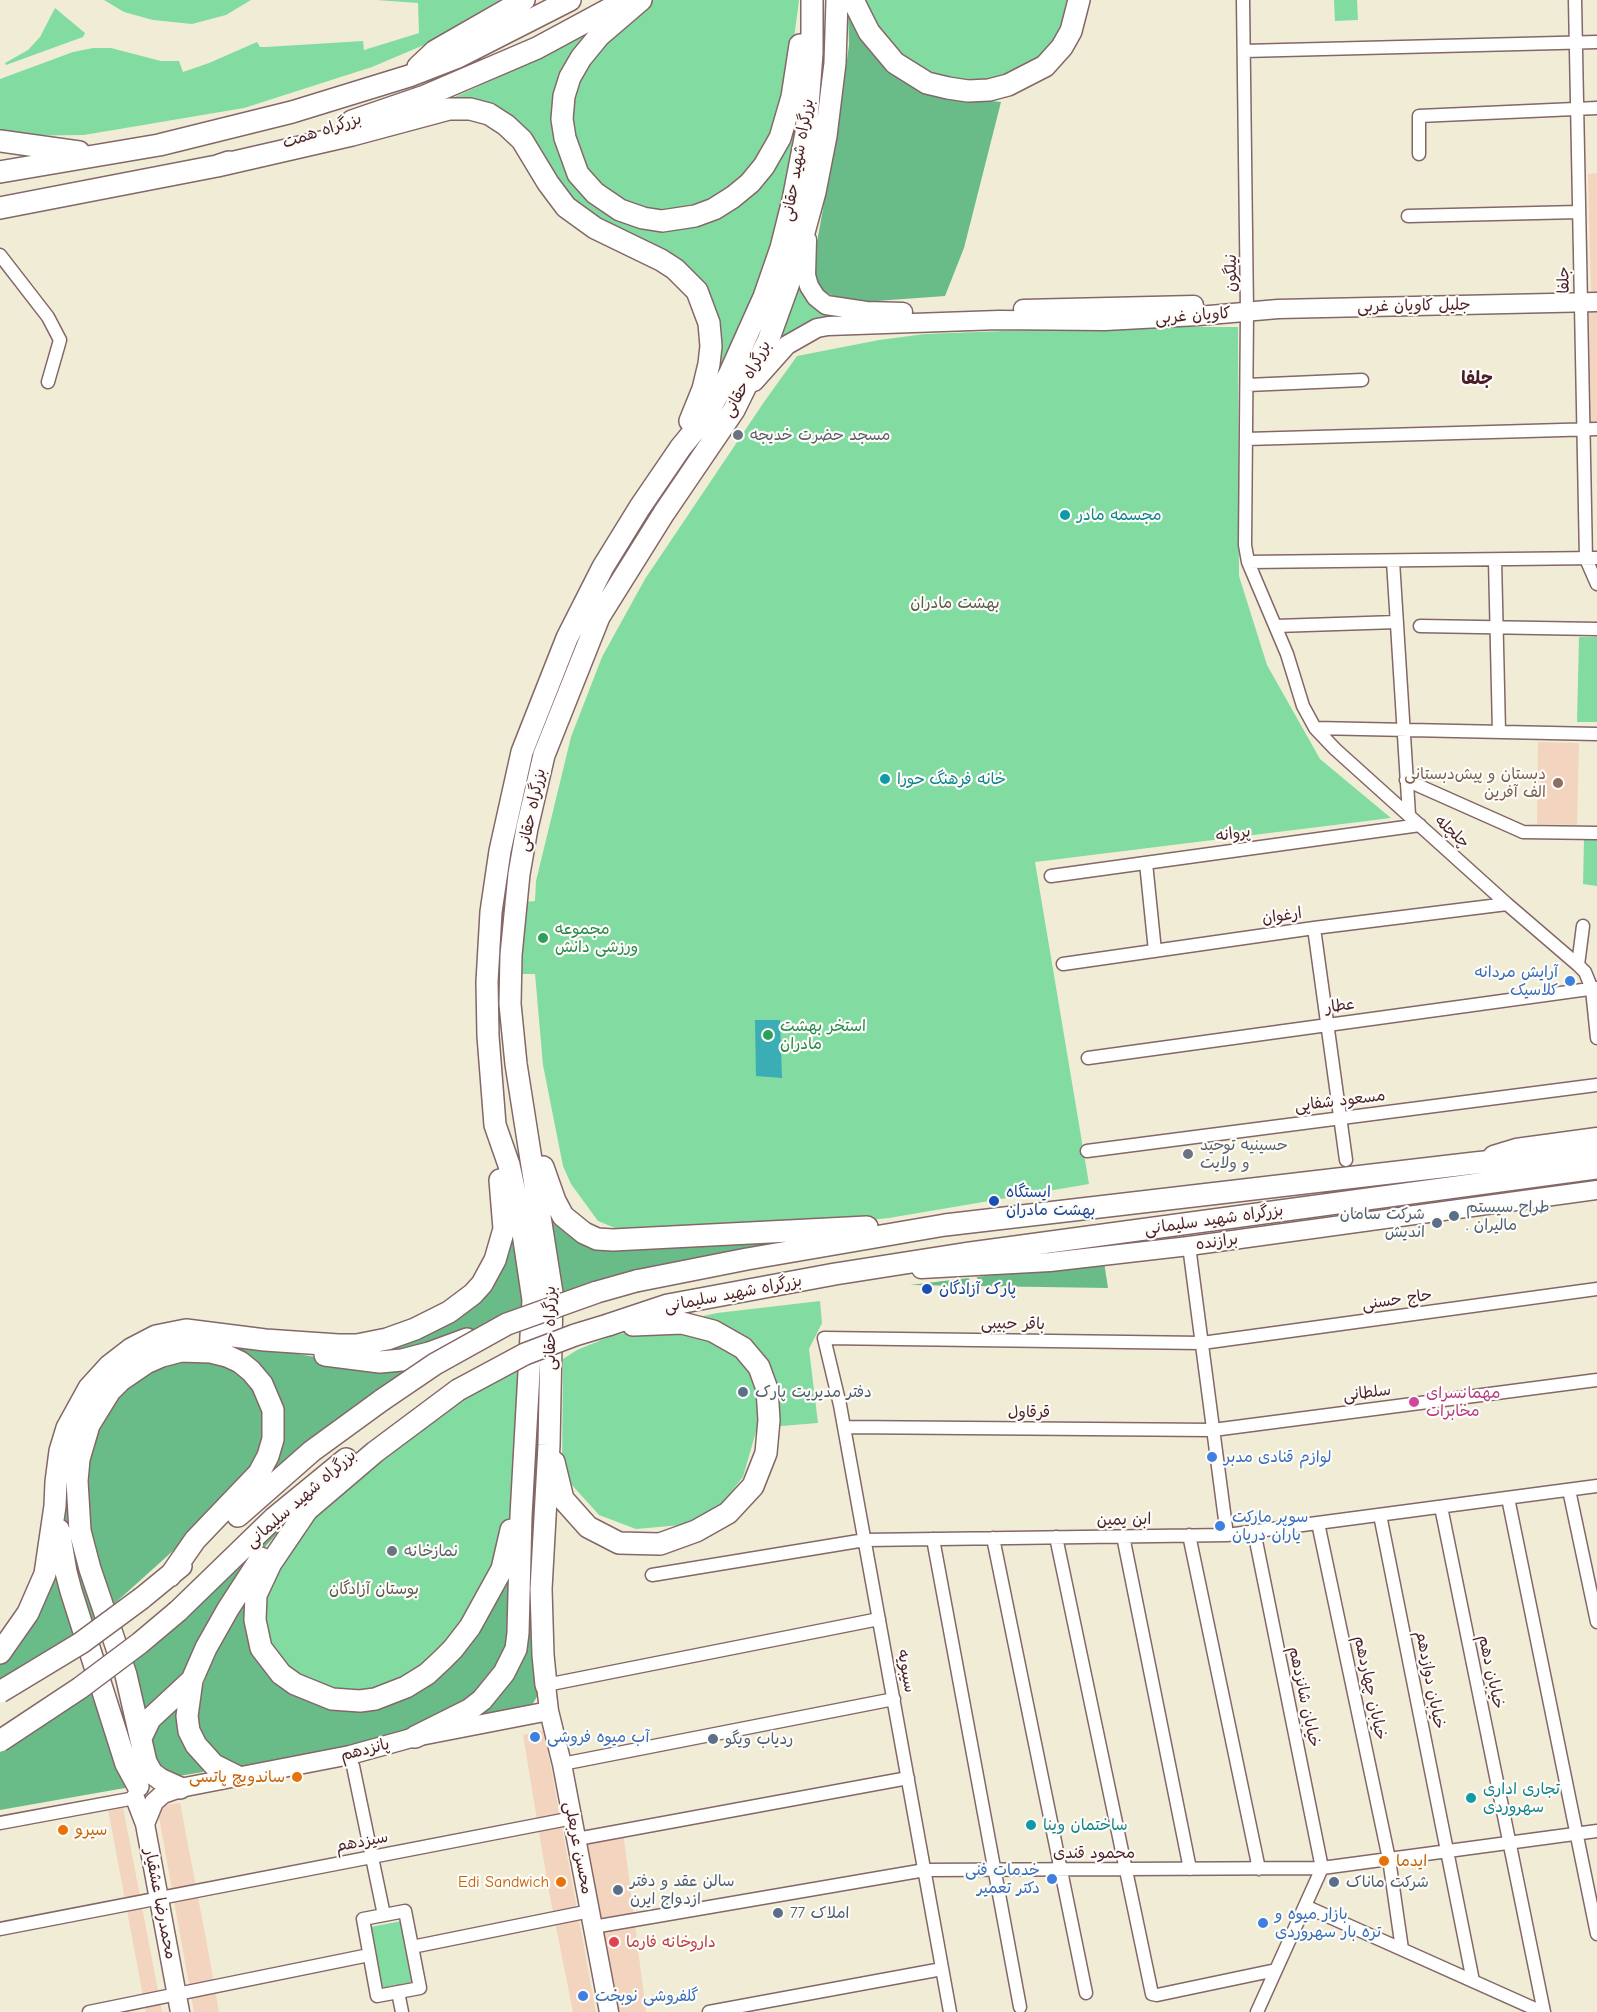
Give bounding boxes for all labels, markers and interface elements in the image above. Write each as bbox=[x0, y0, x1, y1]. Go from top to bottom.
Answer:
street label: بزرگراه شهید حقانی bbox=[778, 97, 818, 223]
street label: بزرگراه همت bbox=[280, 109, 364, 153]
street label: نیلگون bbox=[1221, 254, 1241, 292]
street label: جلفا bbox=[1554, 266, 1574, 294]
street label: جلیل کاویان غربی bbox=[1357, 295, 1471, 317]
street label: کاویان غربی bbox=[1155, 304, 1231, 328]
street label: بزرگراه حقانی bbox=[719, 337, 775, 421]
district label: جلفا bbox=[1461, 368, 1493, 390]
place label: مسجد حضرت خدیجه bbox=[750, 425, 890, 445]
marker: مسجد حضرت خدیجه bbox=[731, 428, 745, 442]
place label: مجسمه مادر bbox=[1077, 505, 1162, 525]
marker: مجسمه مادر bbox=[1058, 508, 1072, 522]
park label: بهشت مادران bbox=[910, 593, 1000, 613]
place label: دبستان و پیش‌دبستانی الف آفرین bbox=[1404, 764, 1546, 802]
street label: بزرگراه حقانی bbox=[514, 767, 550, 853]
place label: خانه فرهنگ حورا bbox=[897, 769, 1006, 789]
marker: خانه فرهنگ حورا bbox=[878, 772, 892, 786]
marker: دبستان و پیش‌دبستانی الف آفرین bbox=[1551, 776, 1565, 790]
street label: چلچله bbox=[1431, 811, 1473, 853]
street label: پروانه bbox=[1214, 822, 1252, 846]
street label: ارغوان bbox=[1261, 904, 1303, 928]
place label: مجموعه ورزشی دانش bbox=[555, 919, 638, 957]
marker: مجموعه ورزشی دانش bbox=[536, 931, 550, 945]
place label: آرایش مردانه کلاسیک bbox=[1474, 962, 1558, 1000]
marker: آرایش مردانه کلاسیک bbox=[1563, 974, 1577, 988]
street label: عطار bbox=[1324, 994, 1356, 1018]
place label: استخر بهشت مادران bbox=[780, 1016, 866, 1054]
marker: استخر بهشت مادران bbox=[761, 1028, 775, 1042]
street label: مسعود شفاپی bbox=[1294, 1086, 1386, 1116]
place label: حسینیه توحید و ولایت bbox=[1200, 1135, 1288, 1173]
marker: حسینیه توحید و ولایت bbox=[1181, 1147, 1195, 1161]
place label: ایستگاه بهشت مادران bbox=[1006, 1182, 1096, 1220]
marker: ایستگاه بهشت مادران bbox=[987, 1194, 1001, 1208]
place label: طراح سیستم . مالیران bbox=[1466, 1197, 1550, 1235]
street label: بزرگراه شهید سلیمانی bbox=[1143, 1201, 1285, 1239]
place label: شرکت سامان اندیش bbox=[1340, 1204, 1425, 1242]
marker: طراح سیستم . مالیران bbox=[1447, 1209, 1461, 1223]
marker: شرکت سامان اندیش bbox=[1430, 1216, 1444, 1230]
street label: برازنده bbox=[1195, 1230, 1239, 1254]
street label: بزرگراه شهید سلیمانی bbox=[663, 1271, 803, 1317]
place label: پارک آزادگان bbox=[939, 1279, 1016, 1299]
marker: پارک آزادگان bbox=[920, 1282, 934, 1296]
street label: بزرگراه حقانی bbox=[540, 1286, 560, 1370]
street label: حاج حسنی bbox=[1361, 1286, 1433, 1314]
street label: باقر حبیبی bbox=[981, 1314, 1045, 1334]
street label: سلطانی bbox=[1342, 1381, 1392, 1405]
place label: دفتر مدیریت پارک bbox=[755, 1382, 872, 1402]
place label: مهمانسرای مخابرات bbox=[1426, 1383, 1501, 1421]
marker: دفتر مدیریت پارک bbox=[736, 1385, 750, 1399]
marker: مهمانسرای مخابرات bbox=[1407, 1395, 1421, 1409]
street label: قرقاول bbox=[1008, 1402, 1050, 1422]
street label: بزرگراه شهید سلیمانی bbox=[242, 1446, 360, 1552]
place label: لوازم قنادى مدبر bbox=[1224, 1447, 1331, 1467]
marker: لوازم قنادى مدبر bbox=[1205, 1450, 1219, 1464]
place label: سوپر مارکت یاران دریان bbox=[1232, 1507, 1308, 1545]
street label: ابن یمین bbox=[1097, 1510, 1151, 1530]
marker: سوپر مارکت یاران دریان bbox=[1213, 1519, 1227, 1533]
place label: نمازخانه bbox=[404, 1541, 458, 1561]
marker: نمازخانه bbox=[385, 1544, 399, 1558]
park label: بوستان آزادگان bbox=[329, 1579, 419, 1599]
street label: خیابان دوازدهم bbox=[1411, 1629, 1449, 1731]
street label: خیابان دهم bbox=[1474, 1633, 1508, 1711]
street label: خیابان چهاردهم bbox=[1350, 1634, 1390, 1742]
street label: خیابان شانزدهم bbox=[1284, 1645, 1324, 1749]
street label: سیبویه bbox=[893, 1648, 919, 1694]
place label: آب میوه فروشی bbox=[547, 1727, 649, 1747]
place label: ردیاب ویگو bbox=[725, 1729, 793, 1749]
marker: آب میوه فروشی bbox=[528, 1730, 542, 1744]
marker: ردیاب ویگو bbox=[706, 1732, 720, 1746]
street label: پانزدهم bbox=[338, 1735, 392, 1765]
place label: ساندویچ پاتسی bbox=[189, 1767, 285, 1787]
marker: ساندویچ پاتسی bbox=[290, 1770, 304, 1784]
place label: تجاری اداری سهروردی bbox=[1483, 1779, 1560, 1817]
marker: تجاری اداری سهروردی bbox=[1464, 1791, 1478, 1805]
street label: محسن عربعلی bbox=[560, 1800, 596, 1896]
place label: ساختمان وینا bbox=[1043, 1815, 1128, 1835]
marker: ساختمان وینا bbox=[1024, 1818, 1038, 1832]
place label: سیرو bbox=[75, 1820, 107, 1840]
marker: سیرو bbox=[56, 1823, 70, 1837]
street label: سیزدهم bbox=[334, 1828, 390, 1856]
street label: محمود قندی bbox=[1053, 1843, 1135, 1863]
street label: محمدرضا عشقیار bbox=[140, 1847, 180, 1961]
place label: ایدما bbox=[1396, 1851, 1427, 1871]
marker: ایدما bbox=[1377, 1854, 1391, 1868]
place label: خدمات فنی دکتر تعمیر bbox=[965, 1860, 1040, 1898]
place label: سالن عقد و دفتر ازدواج ایرن bbox=[630, 1871, 735, 1909]
place label: Edi Sandwich bbox=[458, 1872, 549, 1892]
marker: خدمات فنی دکتر تعمیر bbox=[1045, 1872, 1059, 1886]
place label: شرکت ماناک bbox=[1346, 1872, 1429, 1892]
marker: Edi Sandwich bbox=[554, 1875, 568, 1889]
marker: شرکت ماناک bbox=[1327, 1875, 1341, 1889]
marker: سالن عقد و دفتر ازدواج ایرن bbox=[611, 1883, 625, 1897]
place label: املاک 77 bbox=[790, 1903, 850, 1923]
place label: بازار میوه و تره بار سهروردی bbox=[1275, 1904, 1381, 1942]
marker: املاک 77 bbox=[771, 1906, 785, 1920]
marker: بازار میوه و تره بار سهروردی bbox=[1256, 1916, 1270, 1930]
place label: داروخانه فارما bbox=[626, 1932, 716, 1952]
marker: داروخانه فارما bbox=[607, 1935, 621, 1949]
place label: گلفروشی نوبخت bbox=[595, 1986, 699, 2006]
marker: گلفروشی نوبخت bbox=[576, 1989, 590, 2003]

